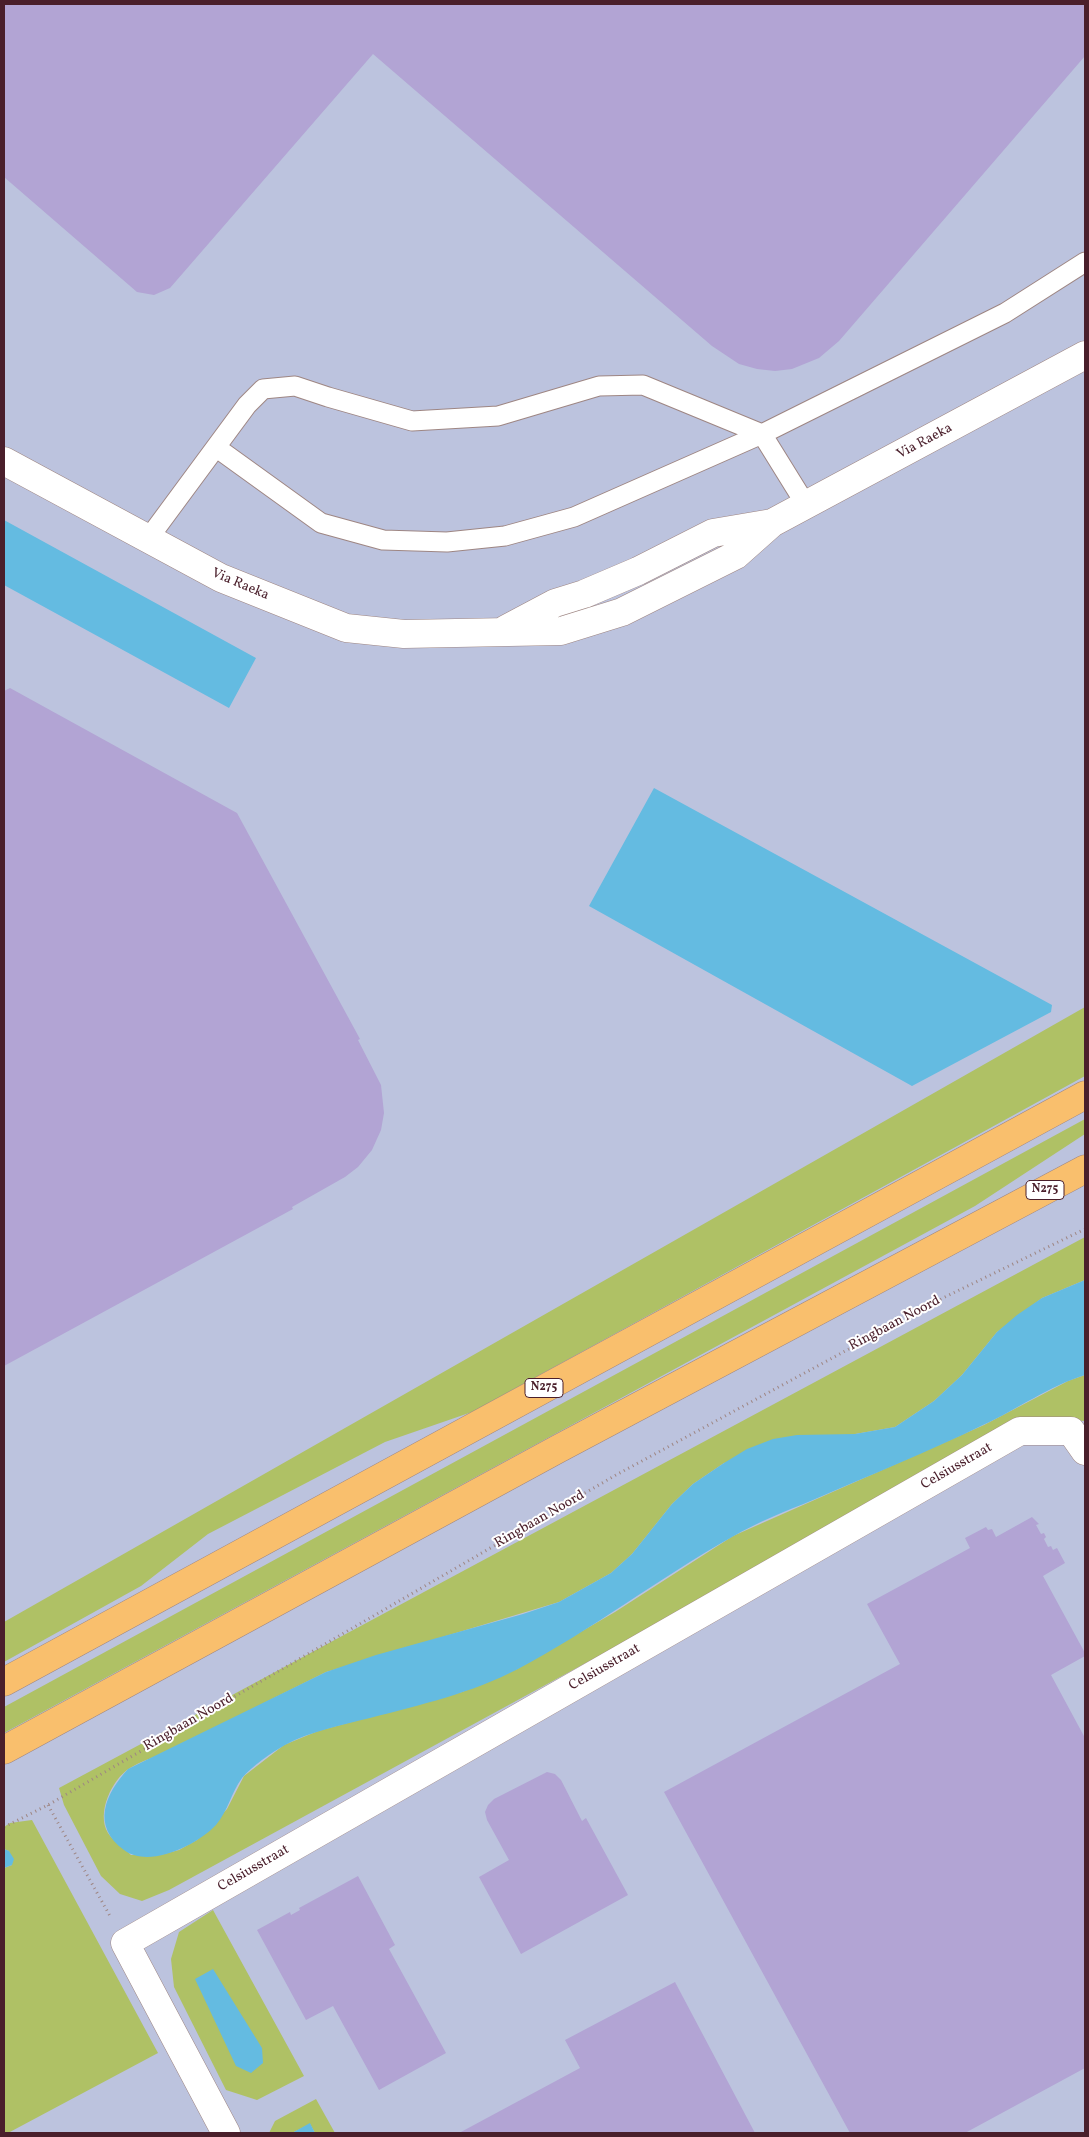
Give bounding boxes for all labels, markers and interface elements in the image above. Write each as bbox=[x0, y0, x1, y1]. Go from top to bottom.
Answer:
street label: Via Raeka bbox=[894, 420, 956, 464]
street label: Via Raeka bbox=[209, 565, 271, 605]
road number: N275 bbox=[1026, 1180, 1064, 1200]
street label: Ringbaan Noord bbox=[846, 1293, 944, 1355]
road number: N275 bbox=[525, 1379, 563, 1398]
street label: Celsiusstraat bbox=[918, 1440, 996, 1494]
street label: Ringbaan Noord bbox=[492, 1487, 588, 1553]
street label: Celsiusstraat bbox=[566, 1641, 644, 1695]
street label: Ringbaan Noord bbox=[141, 1690, 237, 1756]
street label: Celsiusstraat bbox=[215, 1842, 293, 1896]

